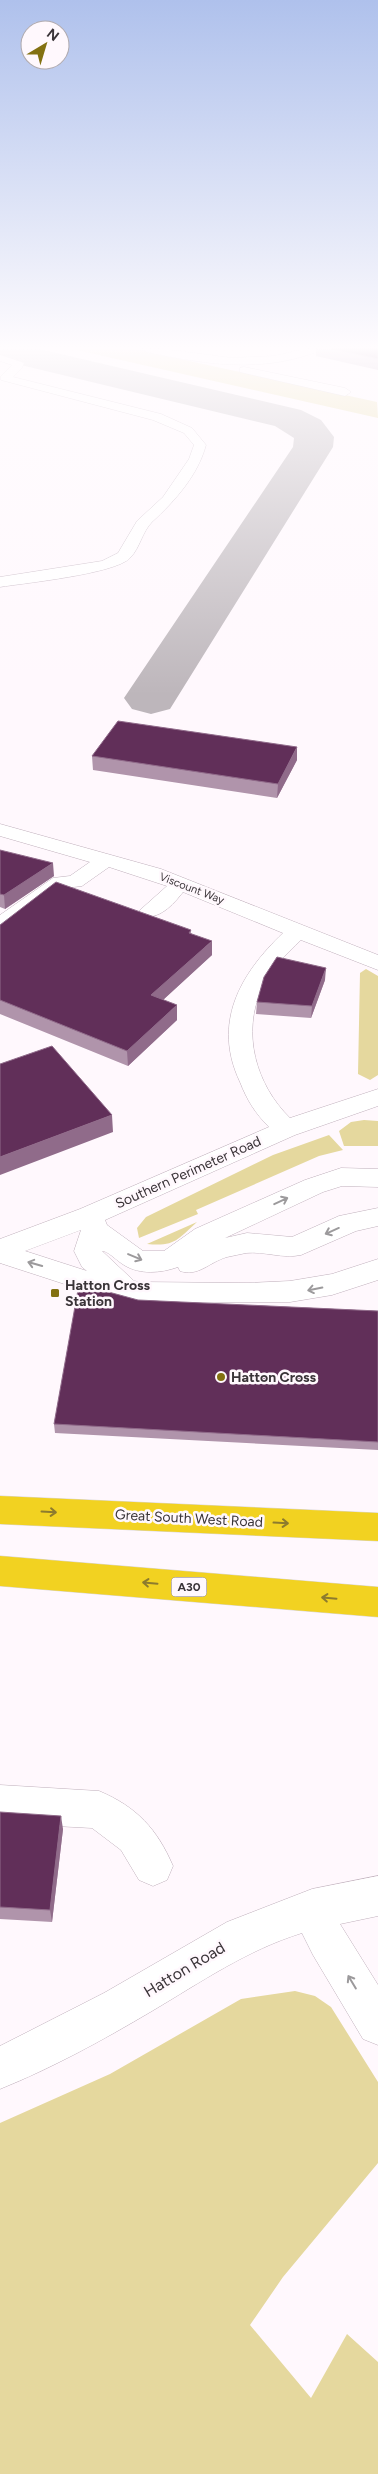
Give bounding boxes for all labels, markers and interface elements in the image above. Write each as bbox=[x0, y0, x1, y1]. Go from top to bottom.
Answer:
north arrow bbox=[20, 20, 70, 70]
text: N bbox=[43, 25, 62, 45]
street label: Viscount Way bbox=[158, 870, 226, 907]
street label: Southern Perimeter Road bbox=[113, 1133, 264, 1212]
one-way arrow bbox=[273, 1195, 288, 1205]
one-way arrow bbox=[325, 1227, 340, 1237]
one-way arrow bbox=[127, 1253, 142, 1263]
one-way arrow bbox=[27, 1259, 43, 1268]
place label: Hatton Cross Station bbox=[65, 1277, 151, 1310]
one-way arrow bbox=[308, 1285, 324, 1294]
marker: Hatton Cross Station bbox=[49, 1287, 61, 1299]
place label: Hatton Cross bbox=[231, 1369, 317, 1386]
marker: Hatton Cross bbox=[215, 1371, 227, 1383]
street label: Great South West Road bbox=[115, 1506, 263, 1531]
one-way arrow bbox=[40, 1507, 56, 1517]
one-way arrow bbox=[273, 1518, 289, 1527]
road number: A30 bbox=[172, 1578, 206, 1596]
one-way arrow bbox=[142, 1579, 158, 1588]
one-way arrow bbox=[322, 1593, 338, 1603]
street label: Hatton Road bbox=[140, 1938, 228, 2001]
one-way arrow bbox=[347, 1976, 357, 1990]

